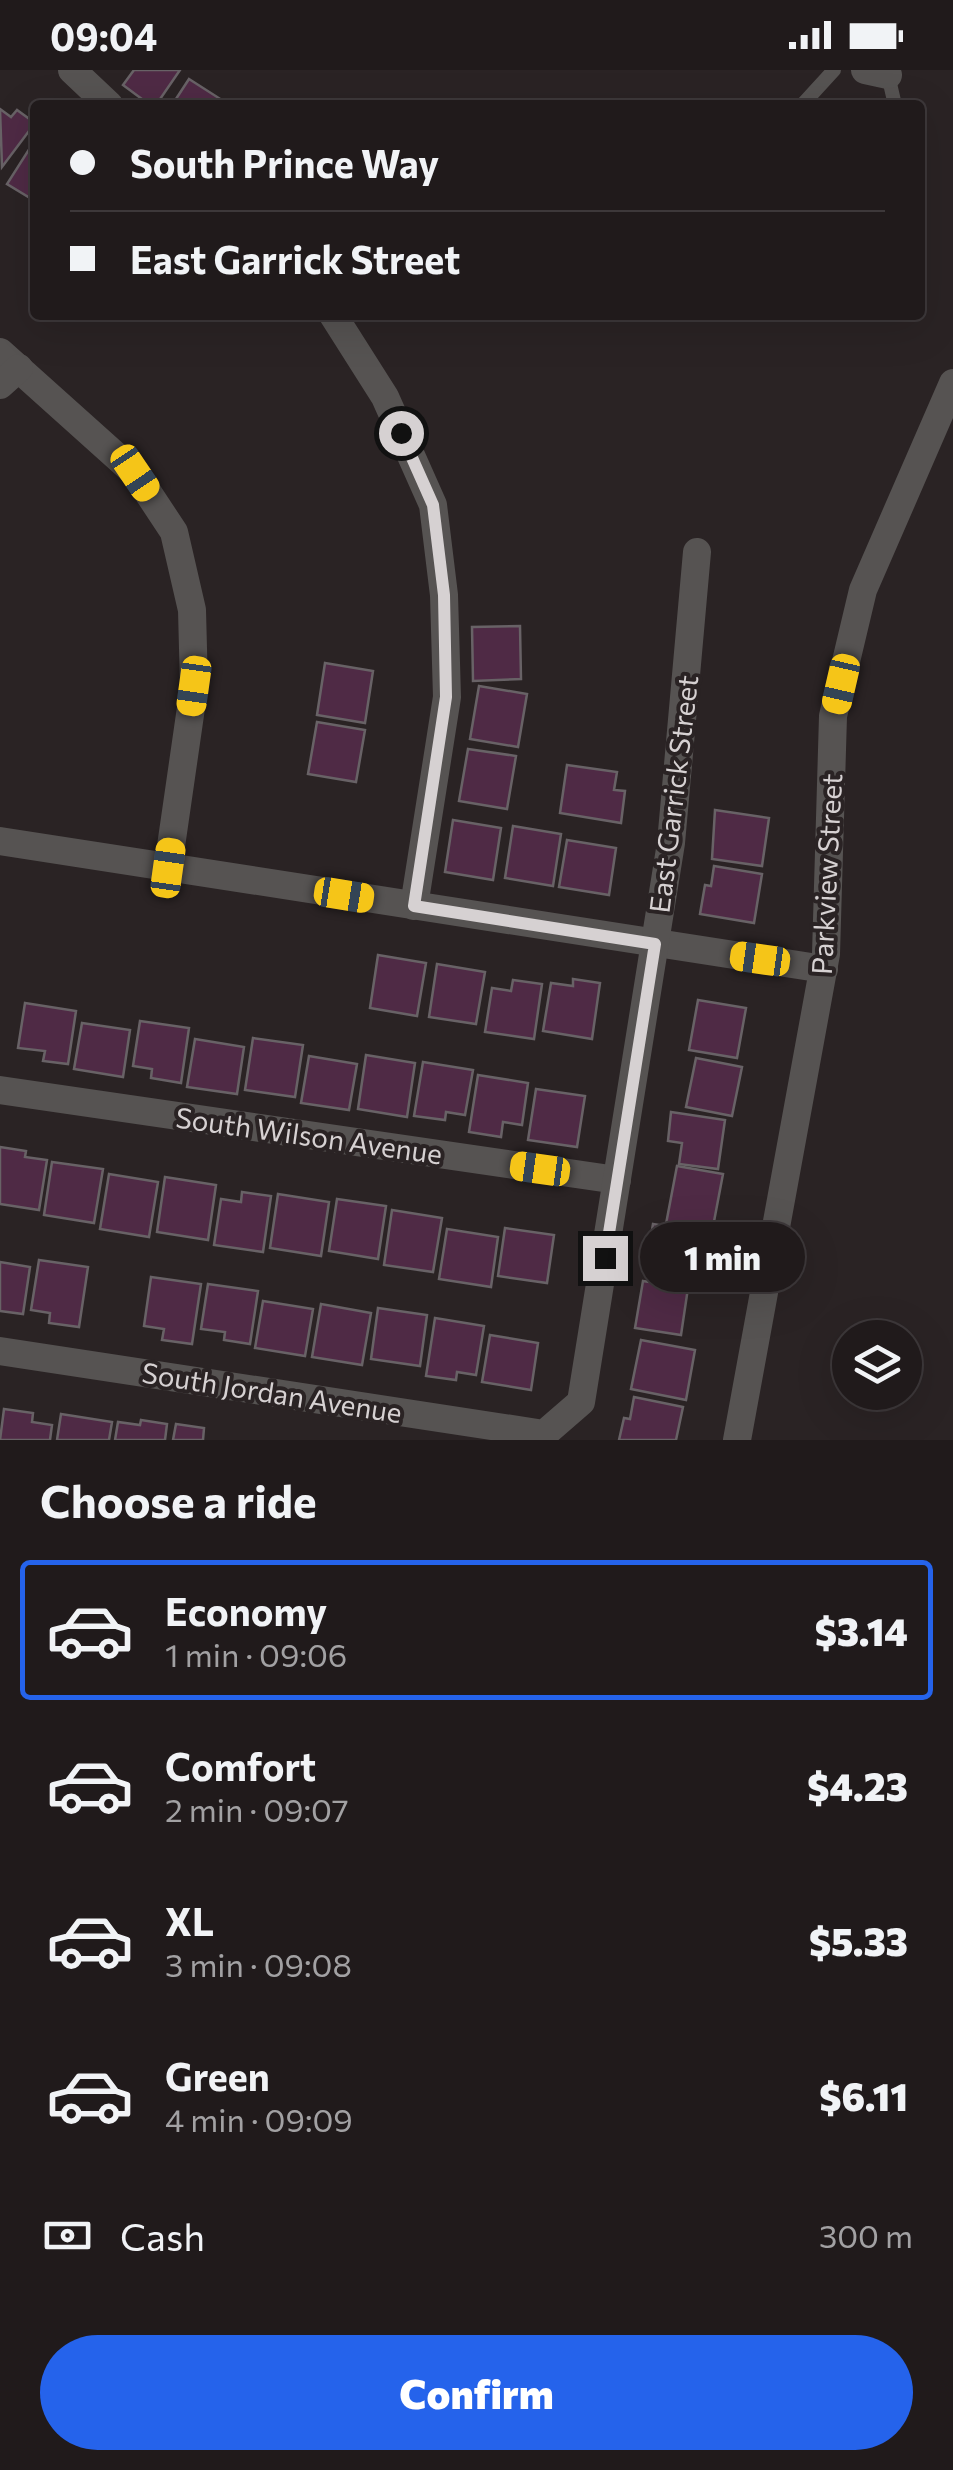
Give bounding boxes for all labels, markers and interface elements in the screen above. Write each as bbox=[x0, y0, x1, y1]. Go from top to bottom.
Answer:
text: 09:04 bbox=[50, 12, 157, 59]
text: South Prince Way bbox=[130, 139, 439, 186]
text: East Garrick Street bbox=[130, 235, 460, 282]
route start bbox=[379, 411, 424, 456]
car bbox=[106, 440, 164, 506]
car bbox=[820, 651, 862, 717]
car bbox=[175, 654, 213, 718]
street label: East Garrick Street bbox=[642, 673, 704, 915]
street label: Parkview Street bbox=[804, 773, 848, 975]
car bbox=[149, 836, 187, 900]
car bbox=[312, 875, 376, 915]
car bbox=[728, 940, 792, 978]
street label: South Wilson Avenue bbox=[174, 1099, 444, 1171]
car bbox=[508, 1150, 572, 1188]
callout: 1 min bbox=[640, 1223, 805, 1293]
route end bbox=[583, 1236, 628, 1281]
text: 1 min bbox=[684, 1237, 761, 1277]
map controls bbox=[832, 1320, 922, 1410]
button: layers bbox=[832, 1320, 922, 1410]
street label: South Jordan Avenue bbox=[140, 1355, 404, 1429]
text: Choose a ride bbox=[40, 1472, 317, 1527]
icon: car bbox=[45, 1585, 135, 1675]
text: Economy bbox=[165, 1587, 327, 1634]
text: $3.14 bbox=[815, 1607, 908, 1654]
text: 1 min · 09:06 bbox=[165, 1634, 347, 1674]
icon: car bbox=[45, 1740, 135, 1830]
text: Comfort bbox=[165, 1742, 316, 1789]
text: $4.23 bbox=[807, 1762, 908, 1809]
text: 2 min · 09:07 bbox=[165, 1789, 349, 1829]
icon: car bbox=[45, 1895, 135, 1985]
text: XL bbox=[165, 1897, 214, 1944]
text: $5.33 bbox=[809, 1917, 908, 1964]
text: 3 min · 09:08 bbox=[165, 1944, 352, 1984]
icon: car bbox=[45, 2050, 135, 2140]
text: Green bbox=[165, 2052, 270, 2099]
text: $6.11 bbox=[819, 2072, 908, 2119]
text: 4 min · 09:09 bbox=[165, 2099, 353, 2139]
icon: cash bbox=[40, 2208, 95, 2263]
text: Cash bbox=[120, 2212, 205, 2259]
text: 300 m bbox=[819, 2215, 913, 2255]
button: Confirm bbox=[40, 2335, 913, 2450]

